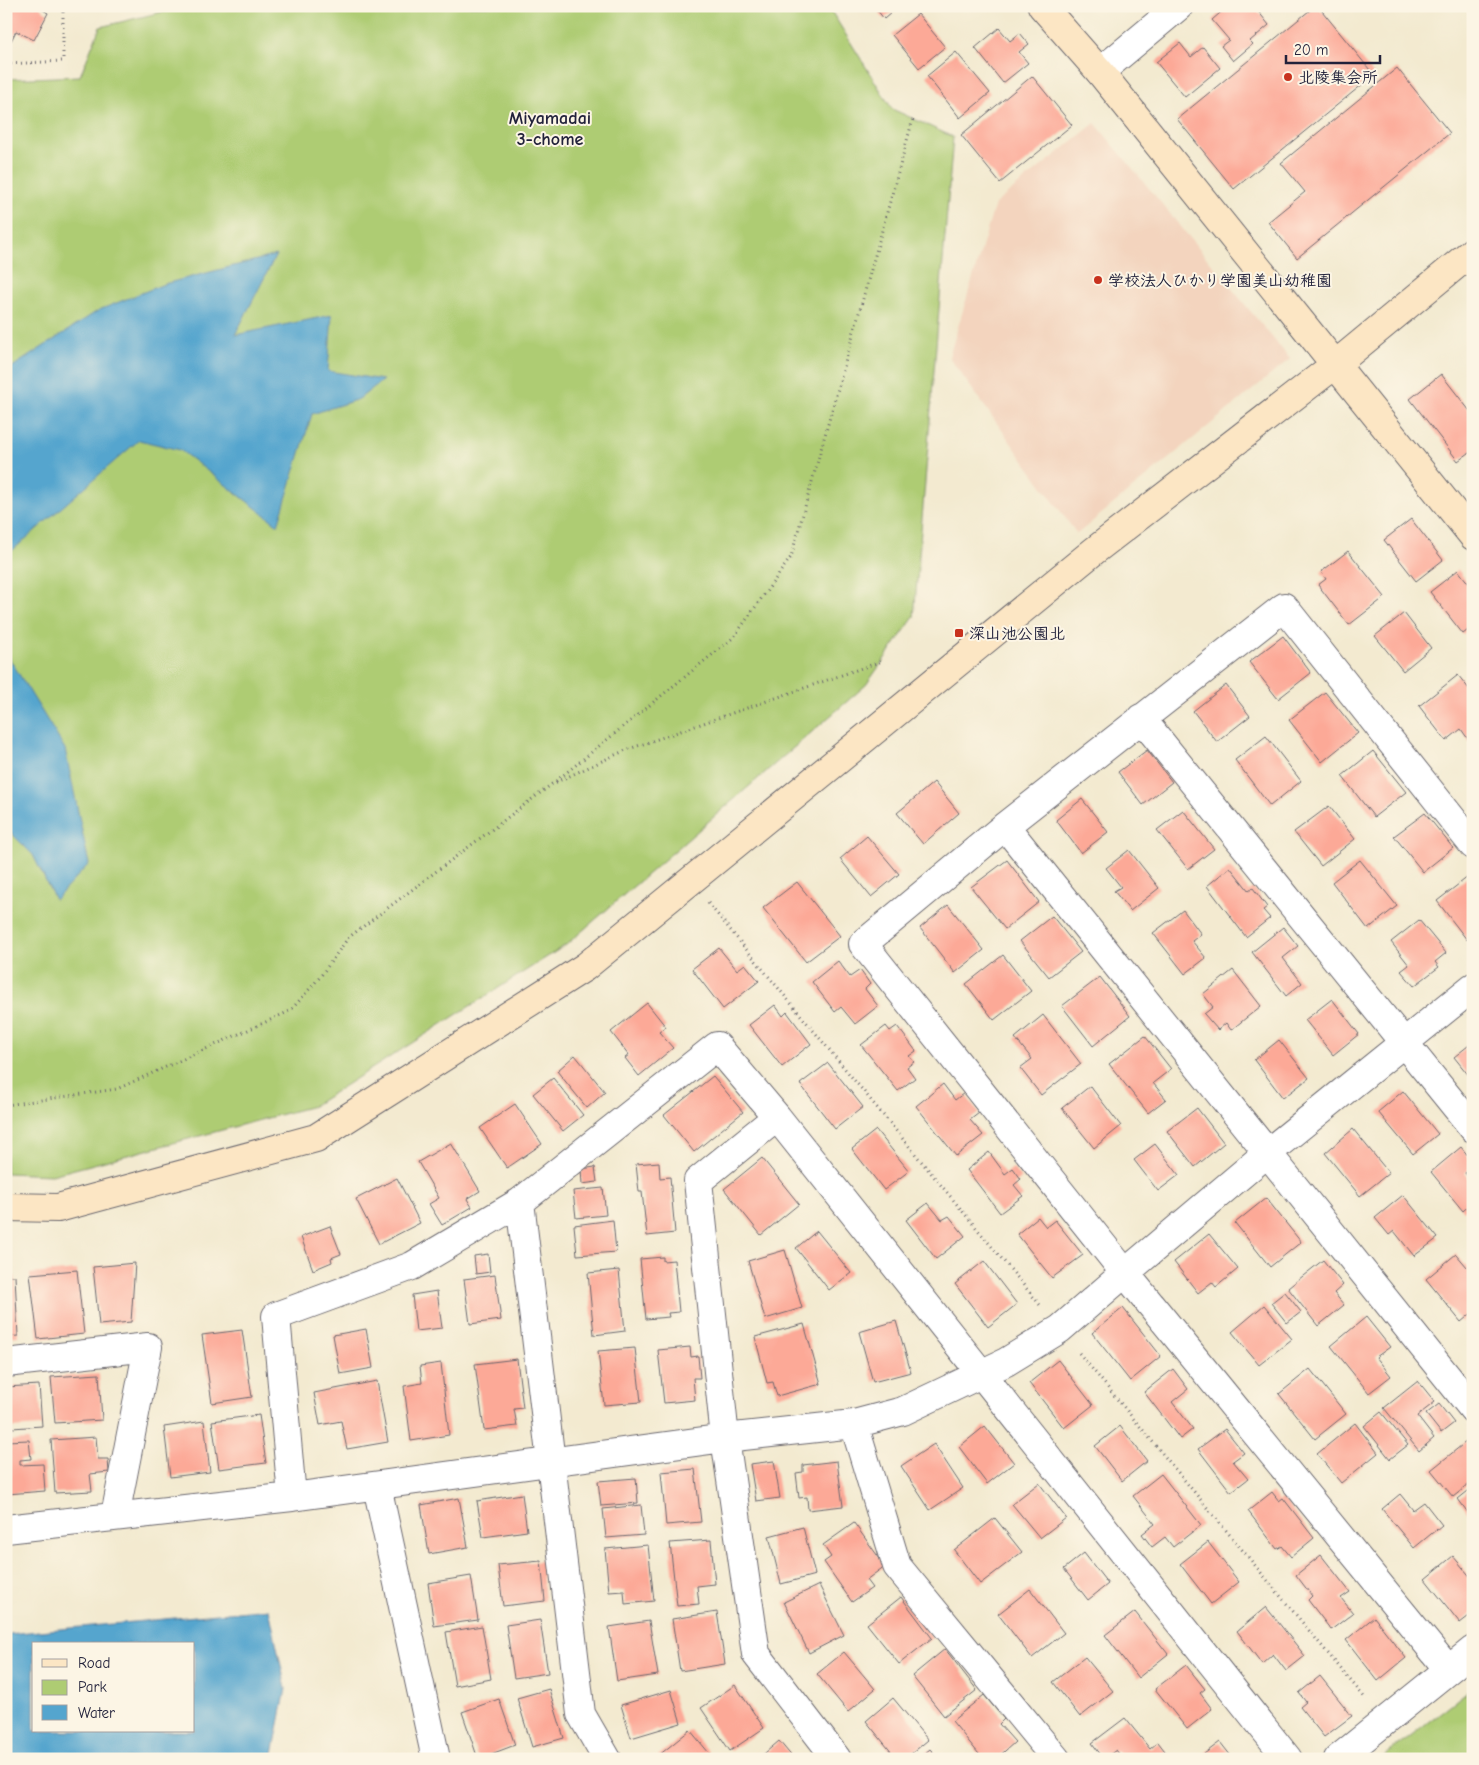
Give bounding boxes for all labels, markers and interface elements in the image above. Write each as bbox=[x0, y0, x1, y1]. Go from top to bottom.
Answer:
scale bar bbox=[1286, 32, 1380, 64]
text: 20 m bbox=[1294, 41, 1328, 59]
place label: 北陵集会所 bbox=[1298, 69, 1378, 87]
marker: 北陵集会所 bbox=[1282, 71, 1294, 83]
district label: Miyamadai 3-chome bbox=[509, 108, 591, 150]
place label: 学校法人ひかり学園美山幼稚園 bbox=[1108, 272, 1332, 290]
marker: 学校法人ひかり学園美山幼稚園 bbox=[1092, 274, 1104, 286]
place label: 深山池公園北 bbox=[969, 625, 1065, 643]
marker: 深山池公園北 bbox=[953, 627, 965, 639]
legend bbox=[32, 1642, 195, 1732]
text: Road bbox=[78, 1654, 110, 1672]
text: Park bbox=[78, 1678, 107, 1696]
text: Water bbox=[78, 1704, 115, 1722]

